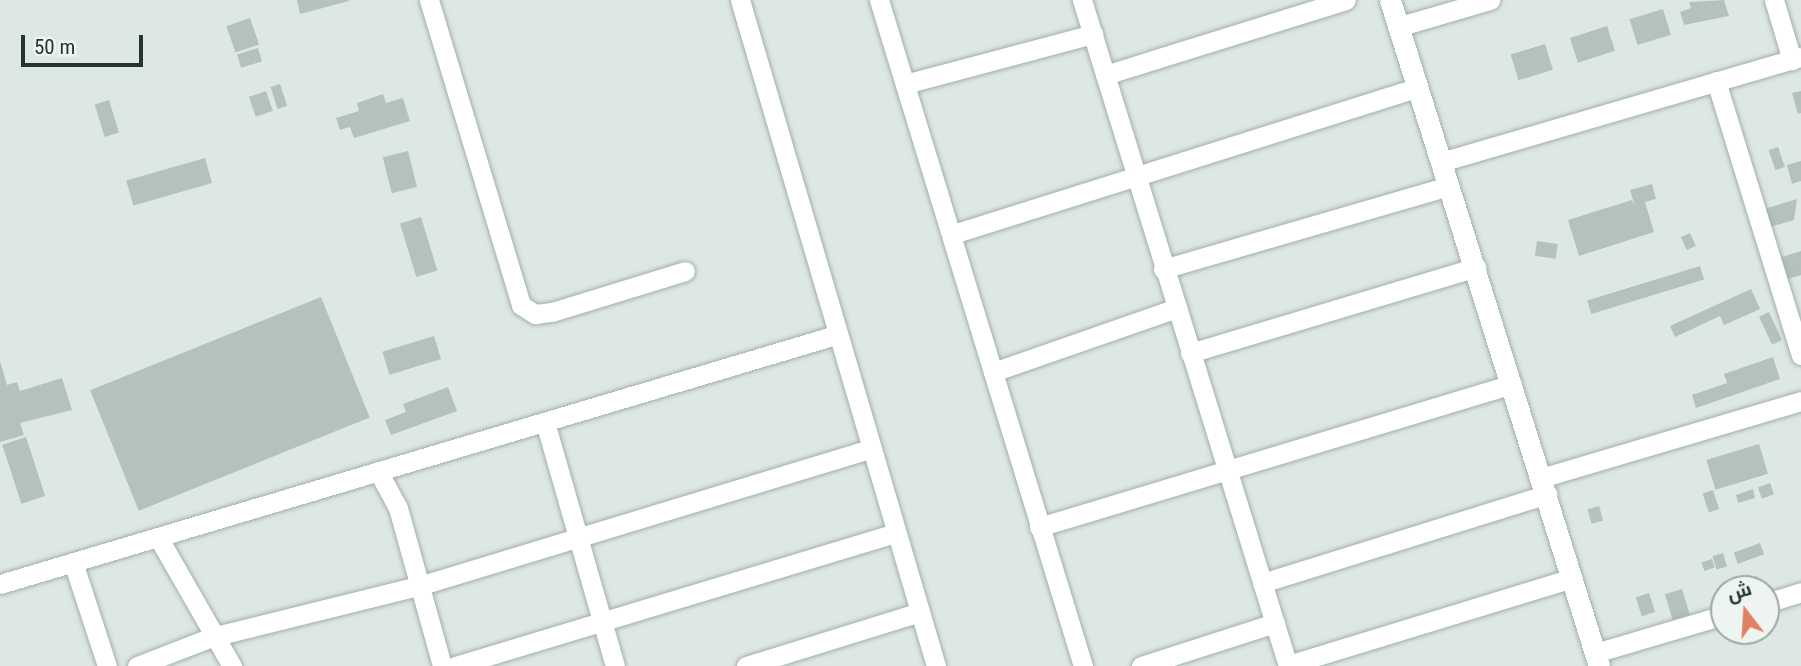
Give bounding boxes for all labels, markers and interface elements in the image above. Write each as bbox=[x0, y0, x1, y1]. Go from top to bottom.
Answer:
scale bar bbox=[24, 21, 147, 65]
text: 50 m bbox=[34, 35, 75, 59]
north arrow bbox=[1710, 575, 1780, 645]
text: ش bbox=[1724, 577, 1754, 606]

